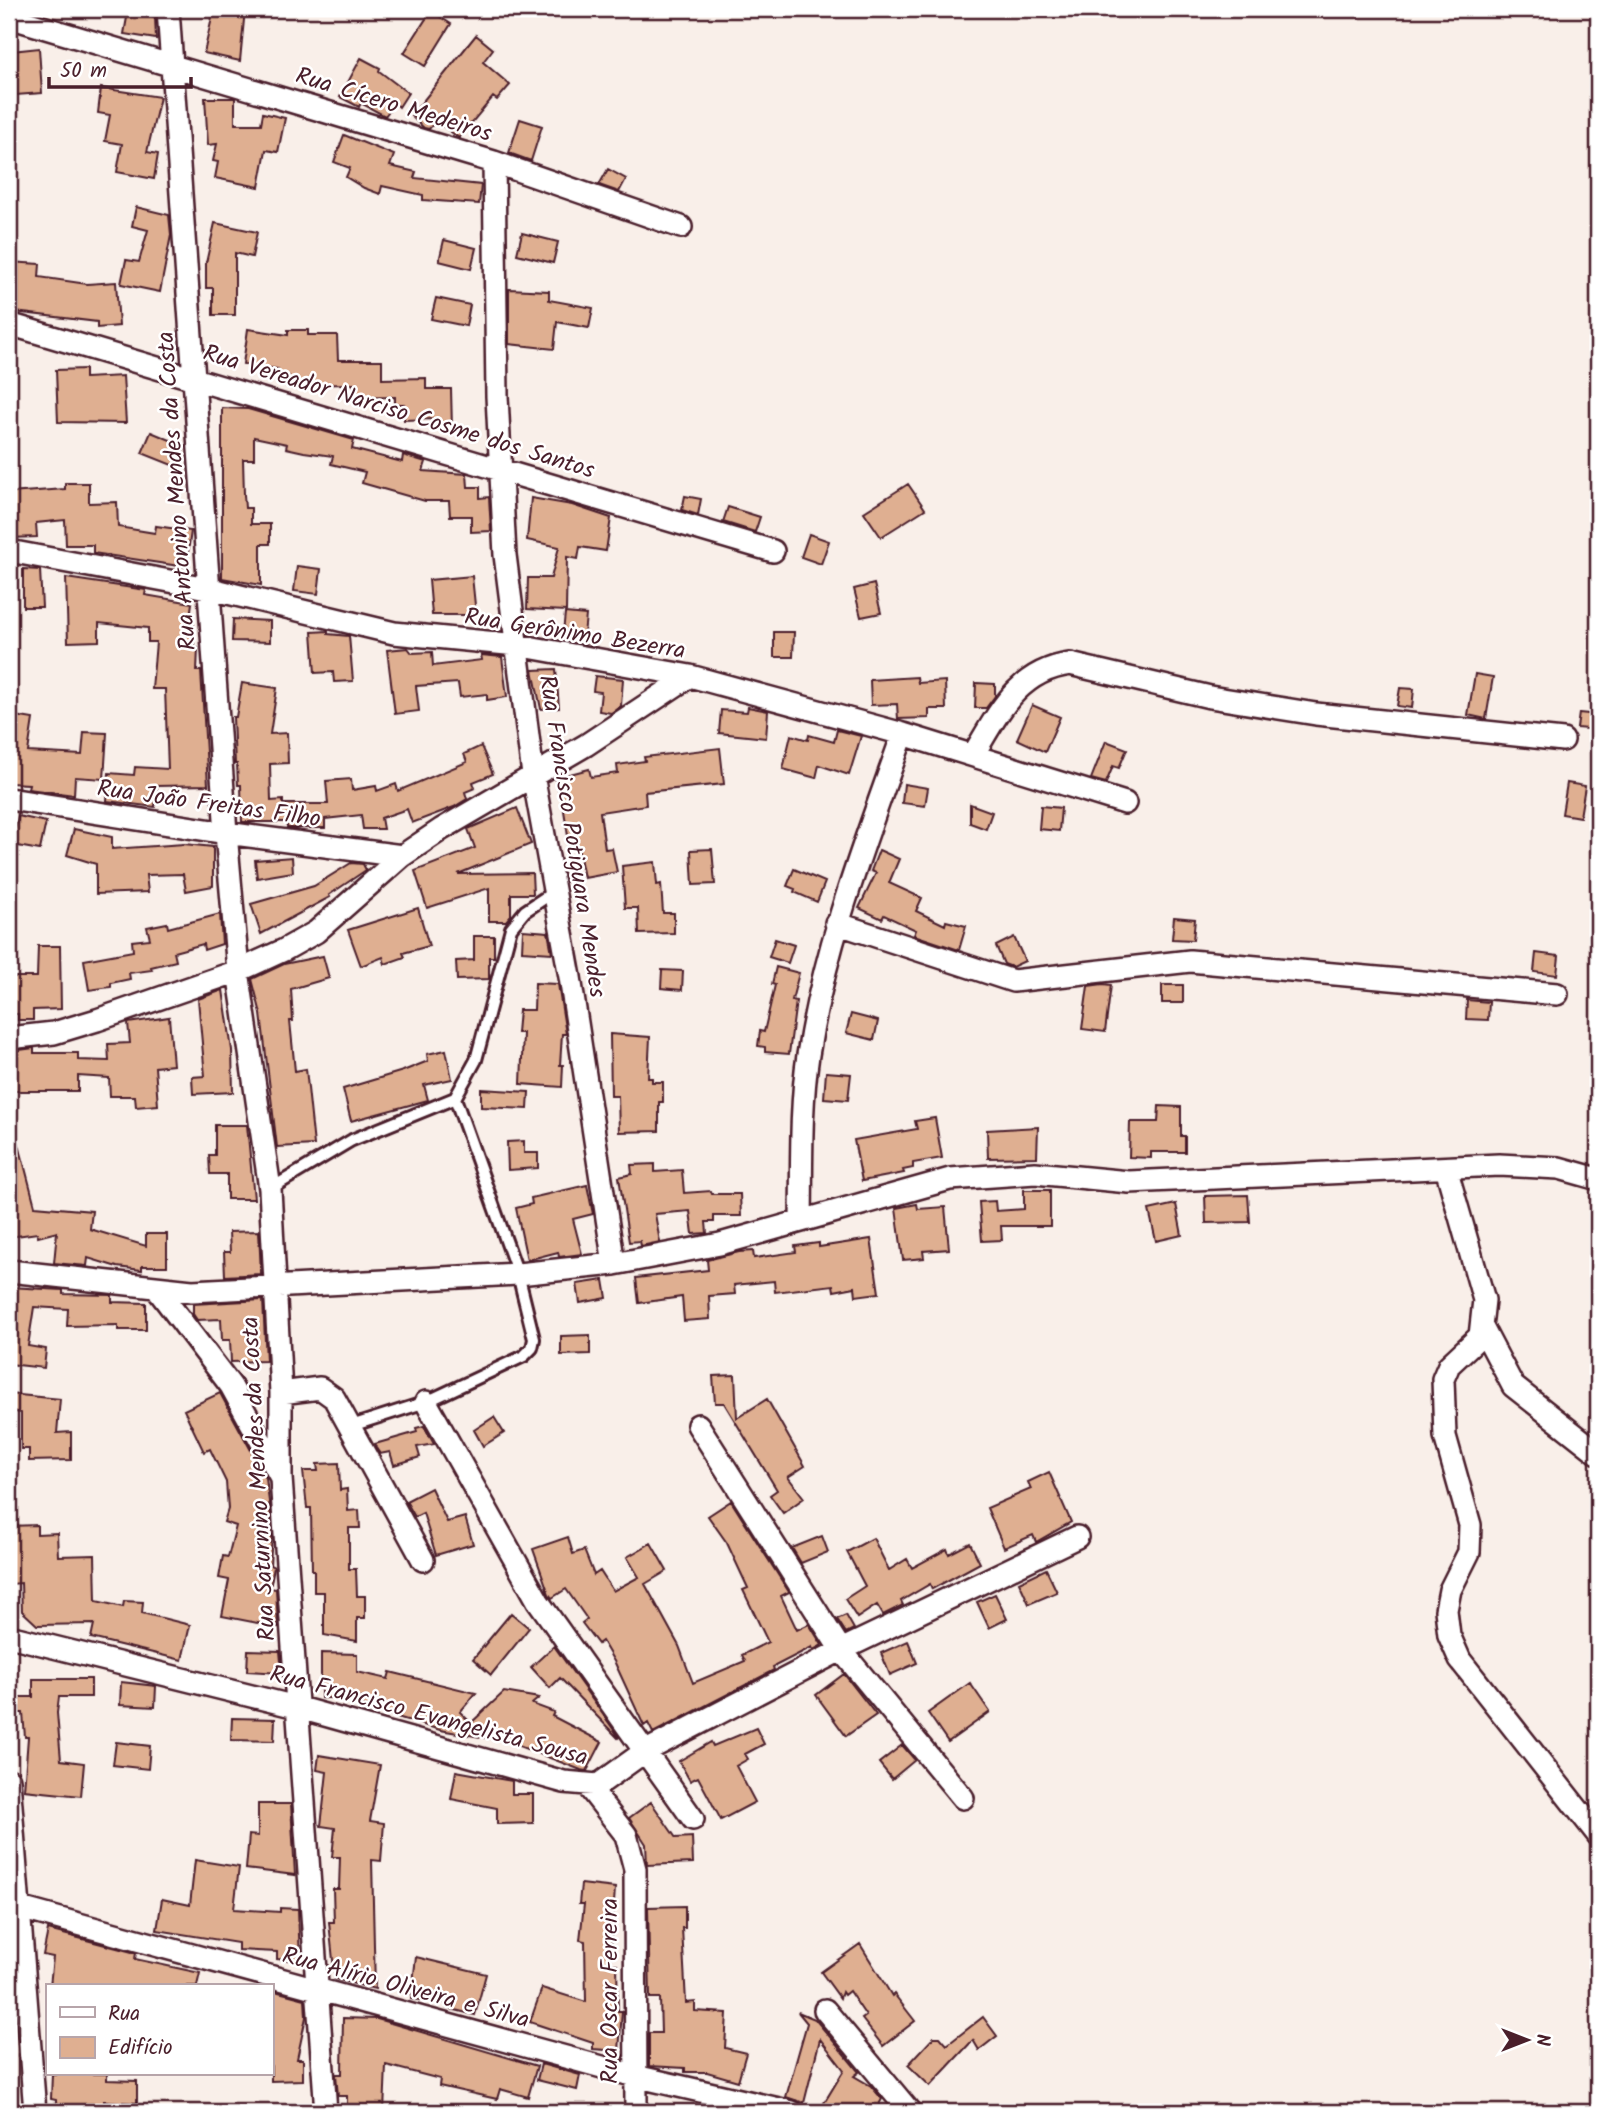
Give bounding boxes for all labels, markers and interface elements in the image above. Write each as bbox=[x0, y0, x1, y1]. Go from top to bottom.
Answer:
scale bar bbox=[49, 46, 191, 90]
text: 50 m bbox=[60, 55, 107, 88]
street label: Rua Cícero Medeiros bbox=[290, 57, 497, 154]
street label: Rua Antonino Mendes da Costa bbox=[147, 330, 208, 652]
street label: Rua Vereador Narciso Cosme dos Santos bbox=[198, 334, 599, 491]
street label: Rua Gerônimo Bezerra bbox=[461, 598, 688, 671]
street label: Rua Francisco Potiguara Mendes bbox=[527, 672, 616, 1000]
street label: Rua João Freitas Filho bbox=[94, 769, 323, 840]
street label: Rua Saturnino Mendes da Costa bbox=[232, 1316, 287, 1642]
street label: Rua Francisco Evangelista Sousa bbox=[265, 1655, 592, 1778]
street label: Rua Oscar Ferreira bbox=[591, 1898, 630, 2084]
street label: Rua Alírio Oliveira e Silva bbox=[278, 1937, 534, 2040]
legend bbox=[46, 1984, 273, 2076]
text: Rua bbox=[108, 1998, 140, 2031]
north arrow bbox=[1492, 2006, 1562, 2076]
text: Edifício bbox=[108, 2032, 173, 2065]
text: N bbox=[1527, 2034, 1557, 2046]

